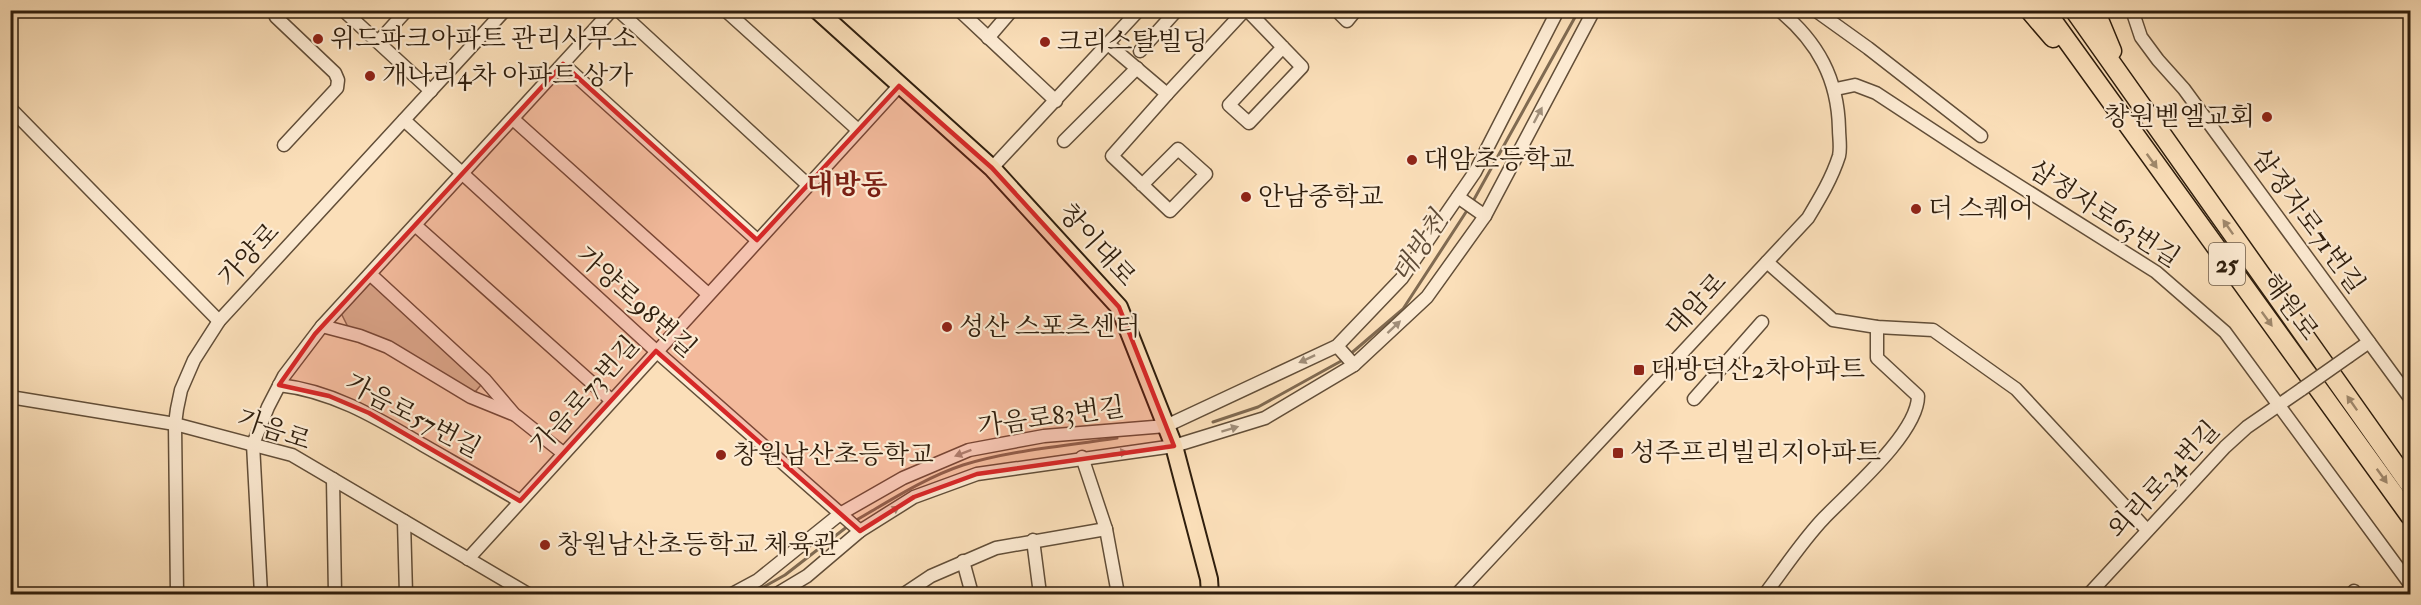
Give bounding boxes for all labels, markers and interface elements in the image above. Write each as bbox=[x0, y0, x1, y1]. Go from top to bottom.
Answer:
place label: 위드파크아파트 관리사무소 bbox=[330, 23, 637, 55]
place label: 크리스탈빌딩 bbox=[1057, 26, 1208, 58]
marker: 위드파크아파트 관리사무소 bbox=[311, 32, 325, 46]
marker: 크리스탈빌딩 bbox=[1038, 35, 1052, 49]
place label: 개나리4차 아파트 상가 bbox=[382, 60, 633, 92]
marker: 개나리4차 아파트 상가 bbox=[363, 69, 377, 83]
place label: 창원벧엘교회 bbox=[2104, 101, 2255, 133]
one-way arrow bbox=[1533, 106, 1543, 123]
marker: 창원벧엘교회 bbox=[2260, 110, 2274, 124]
street label: 삼정자로71번길 bbox=[2245, 142, 2371, 300]
place label: 대암초등학교 bbox=[1424, 144, 1575, 176]
marker: 대암초등학교 bbox=[1405, 153, 1419, 167]
street label: 삼정자로63번길 bbox=[2022, 153, 2186, 275]
one-way arrow bbox=[2146, 153, 2158, 168]
district label: 대방동 bbox=[806, 168, 888, 203]
place label: 안남중학교 bbox=[1258, 181, 1384, 213]
marker: 안남중학교 bbox=[1239, 190, 1253, 204]
place label: 더 스퀘어 bbox=[1928, 193, 2034, 225]
street label: 창이대로 bbox=[1051, 197, 1143, 293]
marker: 더 스퀘어 bbox=[1909, 202, 1923, 216]
water label: 대방천 bbox=[1385, 204, 1456, 289]
street label: 가양로 bbox=[212, 217, 286, 293]
one-way arrow bbox=[2222, 220, 2234, 236]
street label: 가양로98번길 bbox=[569, 240, 703, 364]
road number: 25 bbox=[2209, 243, 2245, 285]
street label: 대암로 bbox=[1659, 267, 1733, 343]
street label: 해원로 bbox=[2255, 267, 2325, 347]
one-way arrow bbox=[2261, 310, 2273, 326]
place label: 성산 스포츠센터 bbox=[959, 311, 1140, 343]
marker: 성산 스포츠센터 bbox=[940, 320, 954, 334]
one-way arrow bbox=[1387, 320, 1402, 334]
street label: 가음로73번길 bbox=[524, 329, 646, 461]
place label: 대방덕산2차아파트 bbox=[1651, 354, 1865, 386]
one-way arrow bbox=[1299, 355, 1316, 364]
marker: 대방덕산2차아파트 bbox=[1632, 363, 1646, 377]
street label: 가음로57번길 bbox=[340, 367, 486, 465]
street label: 가음로83번길 bbox=[976, 391, 1126, 443]
one-way arrow bbox=[2346, 396, 2358, 412]
street label: 가음로 bbox=[233, 403, 315, 457]
street label: 외리로34번길 bbox=[2101, 414, 2227, 546]
one-way arrow bbox=[1221, 424, 1239, 433]
place label: 성주프리빌리지아파트 bbox=[1630, 437, 1881, 469]
place label: 창원남산초등학교 bbox=[733, 439, 934, 471]
marker: 성주프리빌리지아파트 bbox=[1611, 446, 1625, 460]
marker: 창원남산초등학교 bbox=[714, 448, 728, 462]
one-way arrow bbox=[1110, 448, 1129, 457]
one-way arrow bbox=[954, 449, 972, 459]
one-way arrow bbox=[2375, 469, 2387, 484]
one-way arrow bbox=[884, 506, 900, 517]
place label: 창원남산초등학교 체육관 bbox=[557, 529, 839, 561]
marker: 창원남산초등학교 체육관 bbox=[538, 538, 552, 552]

